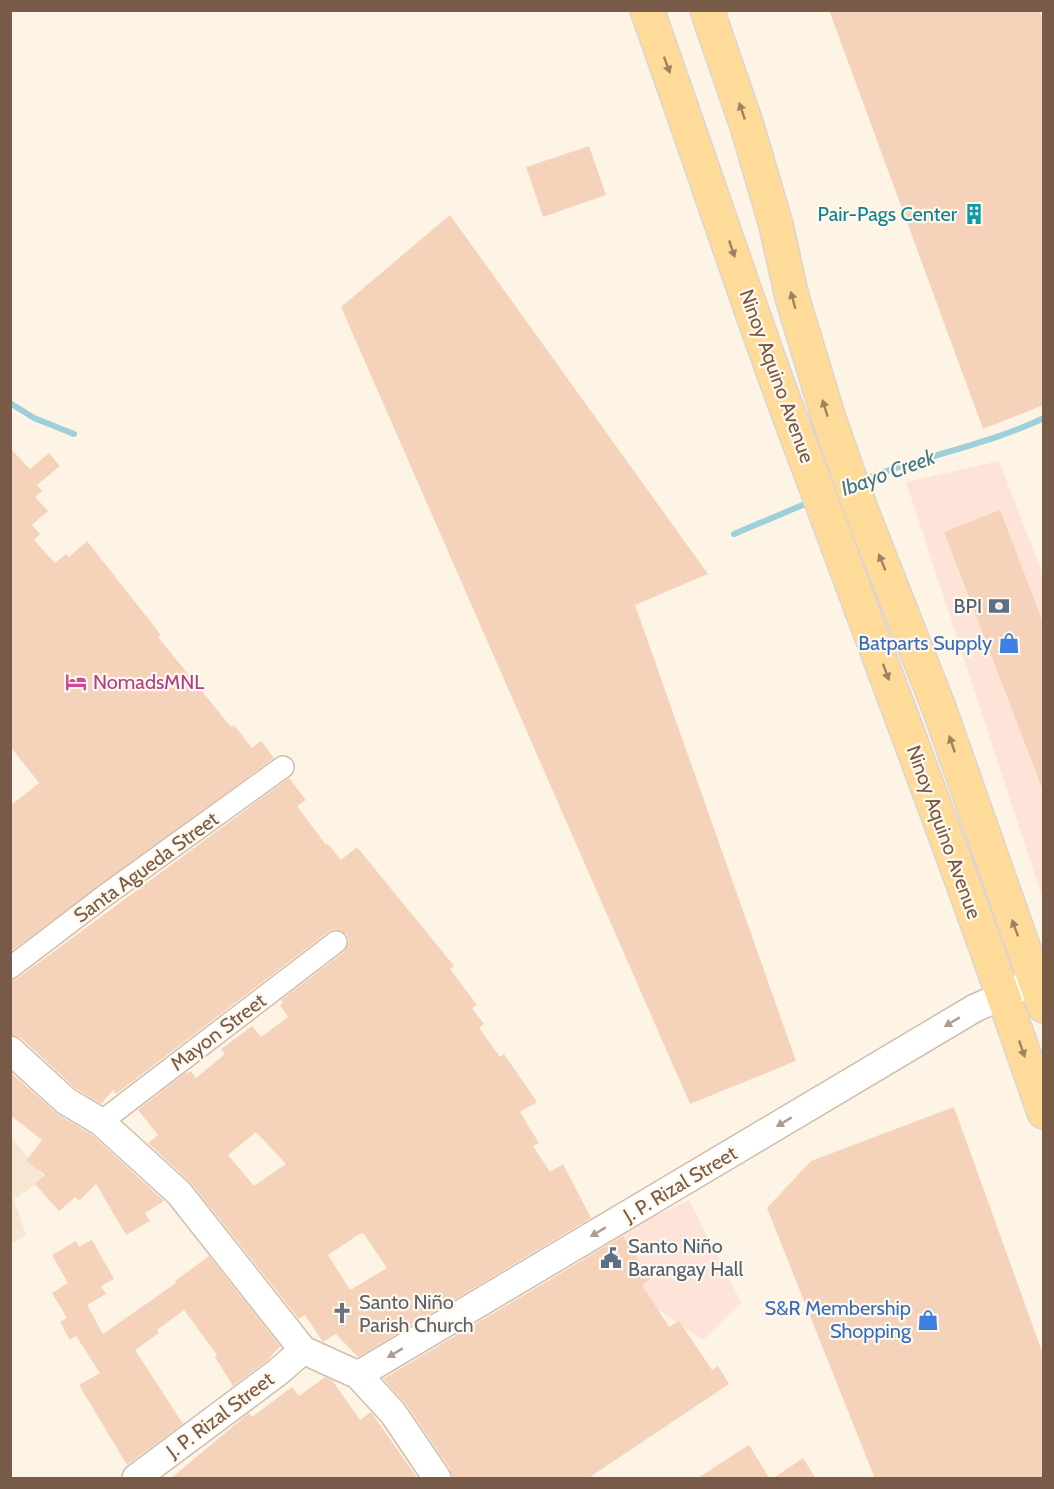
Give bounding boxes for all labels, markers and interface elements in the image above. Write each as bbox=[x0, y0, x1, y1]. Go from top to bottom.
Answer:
one-way arrow bbox=[662, 57, 672, 75]
one-way arrow bbox=[737, 102, 747, 120]
place label: Pair-Pags Center bbox=[818, 202, 958, 226]
building icon: Pair-Pags Center bbox=[962, 202, 986, 226]
one-way arrow bbox=[728, 240, 737, 258]
street label: Ninoy Aquino Avenue bbox=[734, 286, 820, 466]
one-way arrow bbox=[788, 290, 798, 309]
one-way arrow bbox=[820, 399, 829, 417]
water label: Ibayo Creek bbox=[837, 444, 939, 501]
one-way arrow bbox=[876, 553, 886, 571]
place label: BPI bbox=[954, 594, 982, 618]
bank icon: BPI bbox=[987, 594, 1011, 618]
place label: Batparts Supply bbox=[858, 631, 992, 655]
shop icon: Batparts Supply bbox=[997, 631, 1021, 655]
one-way arrow bbox=[882, 663, 891, 681]
hotel icon: NomadsMNL bbox=[64, 670, 88, 694]
place label: NomadsMNL bbox=[93, 670, 204, 694]
one-way arrow bbox=[946, 735, 956, 753]
street label: Ninoy Aquino Avenue bbox=[901, 742, 987, 922]
street label: Santa Agueda Street bbox=[69, 806, 223, 927]
one-way arrow bbox=[1010, 919, 1020, 937]
street label: Mayon Street bbox=[166, 988, 271, 1076]
one-way arrow bbox=[944, 1017, 960, 1028]
one-way arrow bbox=[1017, 1040, 1027, 1058]
one-way arrow bbox=[776, 1116, 792, 1127]
street label: J. P. Rizal Street bbox=[618, 1141, 741, 1228]
one-way arrow bbox=[589, 1227, 606, 1237]
place label: Santo Niño Barangay Hall bbox=[628, 1234, 743, 1281]
public building icon: Santo Niño Barangay Hall bbox=[599, 1246, 623, 1270]
place label: Santo Niño Parish Church bbox=[359, 1290, 474, 1337]
place label: S&R Membership Shopping bbox=[765, 1296, 912, 1343]
church icon: Santo Niño Parish Church bbox=[330, 1301, 354, 1325]
shop icon: S&R Membership Shopping bbox=[916, 1308, 940, 1332]
one-way arrow bbox=[387, 1348, 403, 1359]
street label: J. P. Rizal Street bbox=[161, 1367, 279, 1464]

